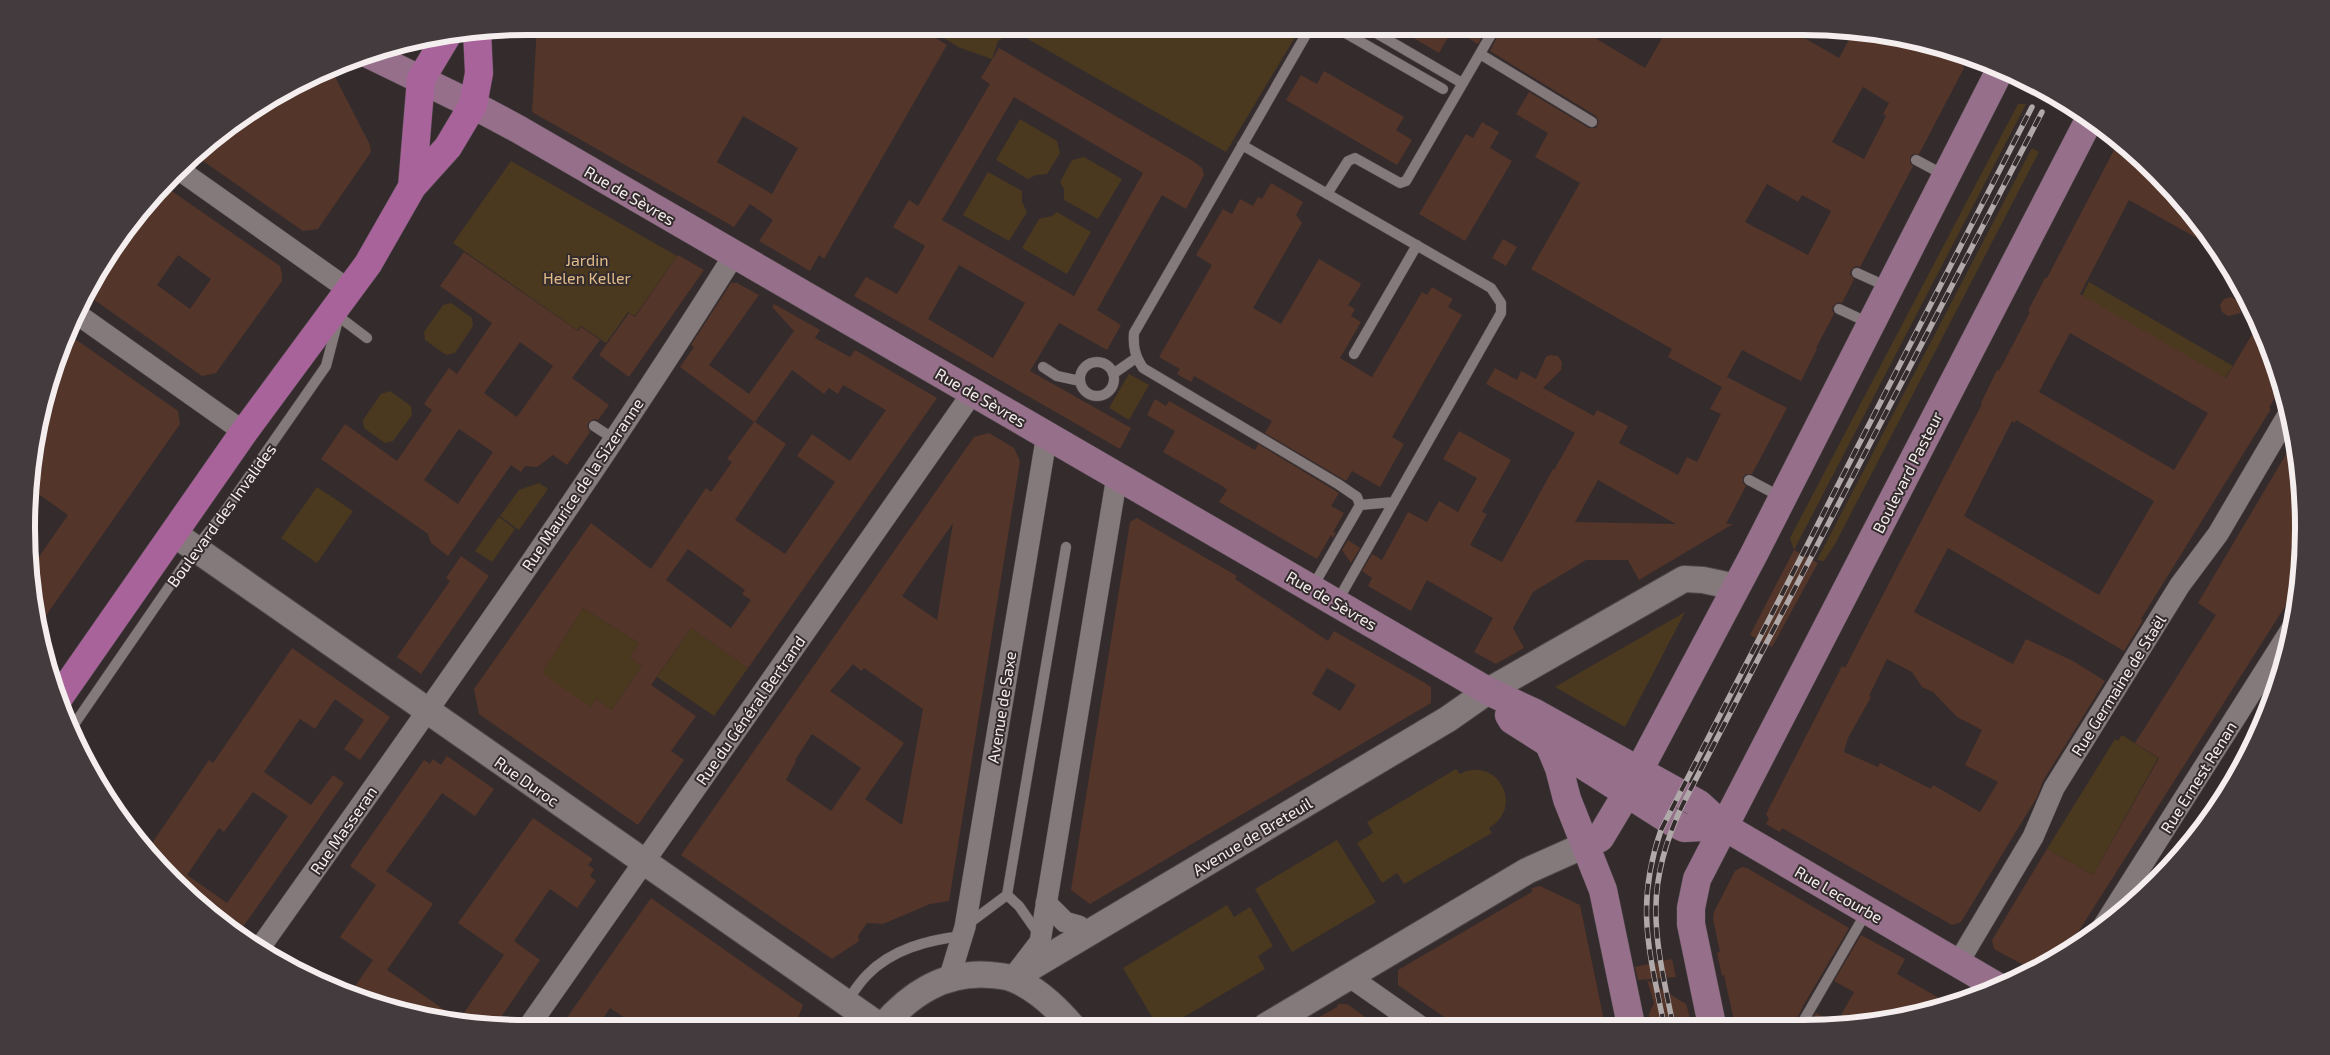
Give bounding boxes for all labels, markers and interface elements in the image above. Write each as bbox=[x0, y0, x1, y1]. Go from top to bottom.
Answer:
street label: Rue de Sèvres bbox=[581, 161, 679, 229]
park label: Jardin Helen Keller bbox=[543, 250, 632, 287]
street label: Rue de Sèvres bbox=[932, 363, 1030, 431]
street label: Rue Maurice de la Sizeranne bbox=[517, 394, 647, 574]
street label: Boulevard Pasteur bbox=[1868, 407, 1946, 536]
street label: Boulevard des Invalides bbox=[163, 440, 279, 590]
street label: Rue de Sèvres bbox=[1283, 566, 1381, 634]
street label: Rue Germaine de Staël bbox=[2067, 611, 2169, 759]
street label: Rue du Général Bertrand bbox=[691, 632, 809, 788]
street label: Avenue de Saxe bbox=[983, 650, 1019, 764]
street label: Rue Ernest Renan bbox=[2156, 718, 2240, 836]
street label: Rue Duroc bbox=[491, 752, 563, 810]
street label: Rue Masseran bbox=[306, 782, 380, 878]
street label: Avenue de Breteuil bbox=[1189, 793, 1315, 879]
street label: Rue Lecourbe bbox=[1792, 861, 1886, 927]

